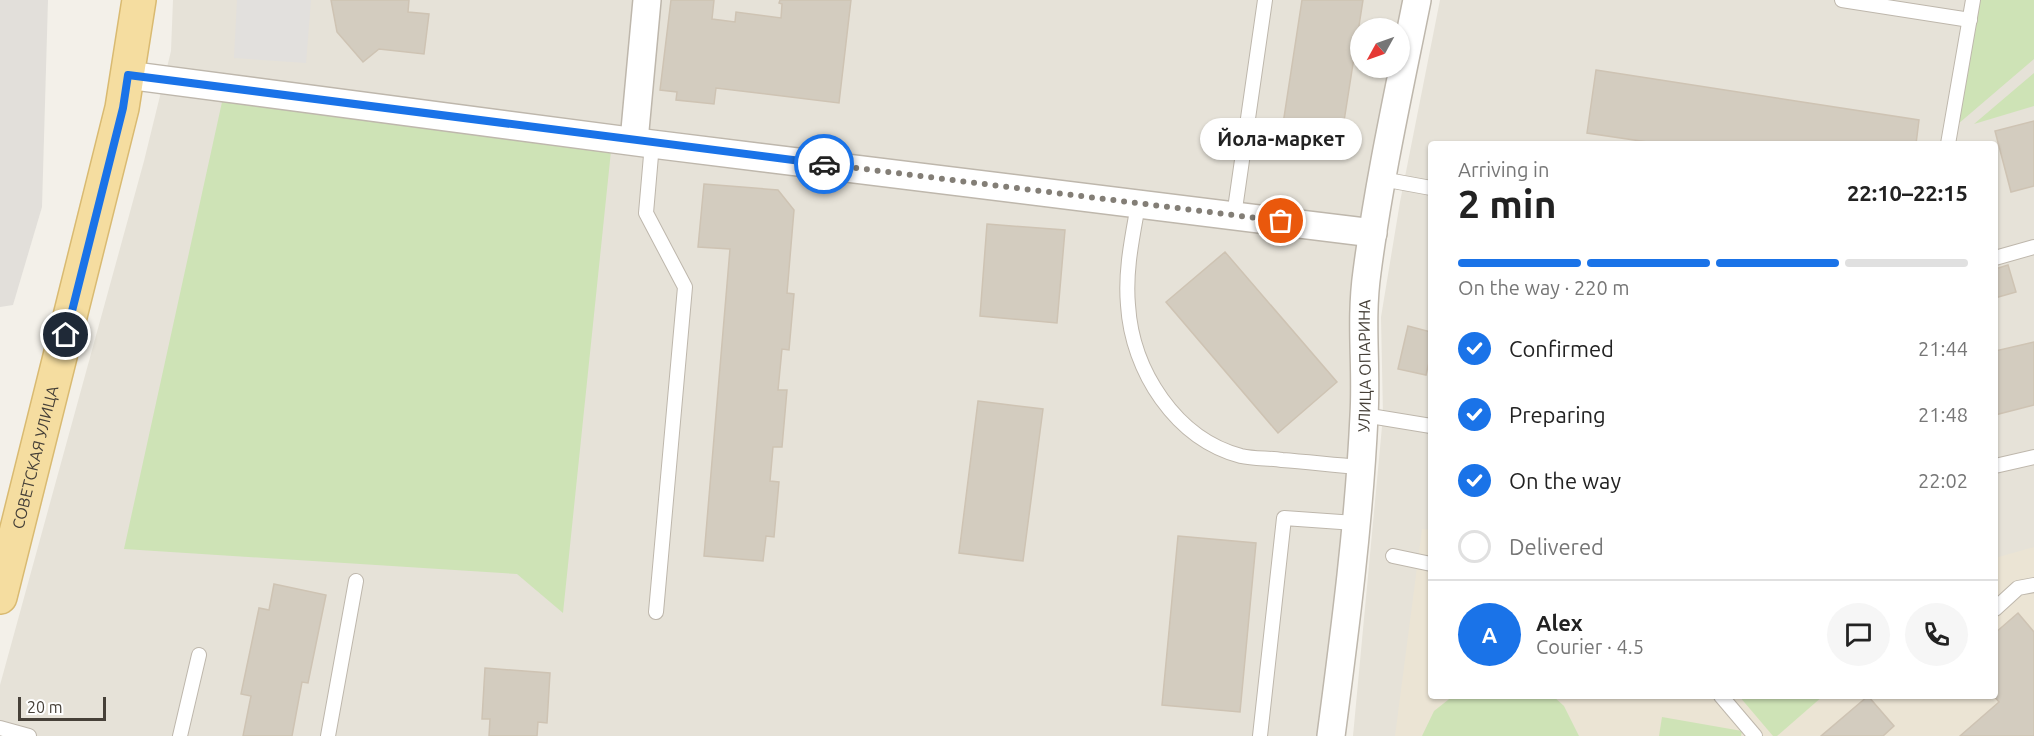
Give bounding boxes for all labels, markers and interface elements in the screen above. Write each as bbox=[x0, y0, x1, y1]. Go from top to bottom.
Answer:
north arrow bbox=[1350, 18, 1410, 78]
map controls bbox=[1350, 18, 1410, 78]
callout: Йола-маркет bbox=[1200, 119, 1362, 161]
text: Йола-маркет bbox=[1217, 127, 1345, 150]
courier bbox=[794, 134, 854, 194]
icon: car bbox=[808, 148, 841, 181]
text: Arriving in bbox=[1458, 158, 1549, 181]
text: 22:10–22:15 bbox=[1847, 180, 1968, 205]
text: 2 min bbox=[1458, 182, 1557, 225]
pin bbox=[1255, 195, 1306, 246]
icon: bag bbox=[1264, 204, 1297, 237]
text: On the way · 220 m bbox=[1458, 276, 1630, 299]
street label: УЛИЦА ОПАРИНА bbox=[1354, 298, 1374, 433]
pin bbox=[40, 309, 91, 360]
icon: home bbox=[49, 318, 82, 351]
icon: check bbox=[1458, 332, 1491, 365]
text: Confirmed bbox=[1509, 336, 1614, 361]
text: 21:44 bbox=[1918, 337, 1968, 360]
street label: СОВЕТСКАЯ УЛИЦА bbox=[8, 383, 62, 531]
icon: check bbox=[1458, 398, 1491, 431]
text: Preparing bbox=[1509, 402, 1606, 427]
text: 21:48 bbox=[1918, 403, 1968, 426]
icon: check bbox=[1458, 464, 1491, 497]
text: On the way bbox=[1509, 468, 1621, 493]
text: 22:02 bbox=[1918, 469, 1968, 492]
text: Delivered bbox=[1509, 534, 1604, 559]
button: chat bbox=[1827, 603, 1890, 666]
button: phone bbox=[1905, 603, 1968, 666]
text: Alex bbox=[1536, 610, 1583, 635]
text: A bbox=[1482, 622, 1497, 647]
text: Courier · 4.5 bbox=[1536, 635, 1644, 658]
scale bar bbox=[18, 694, 106, 722]
text: 20 m bbox=[27, 698, 63, 716]

